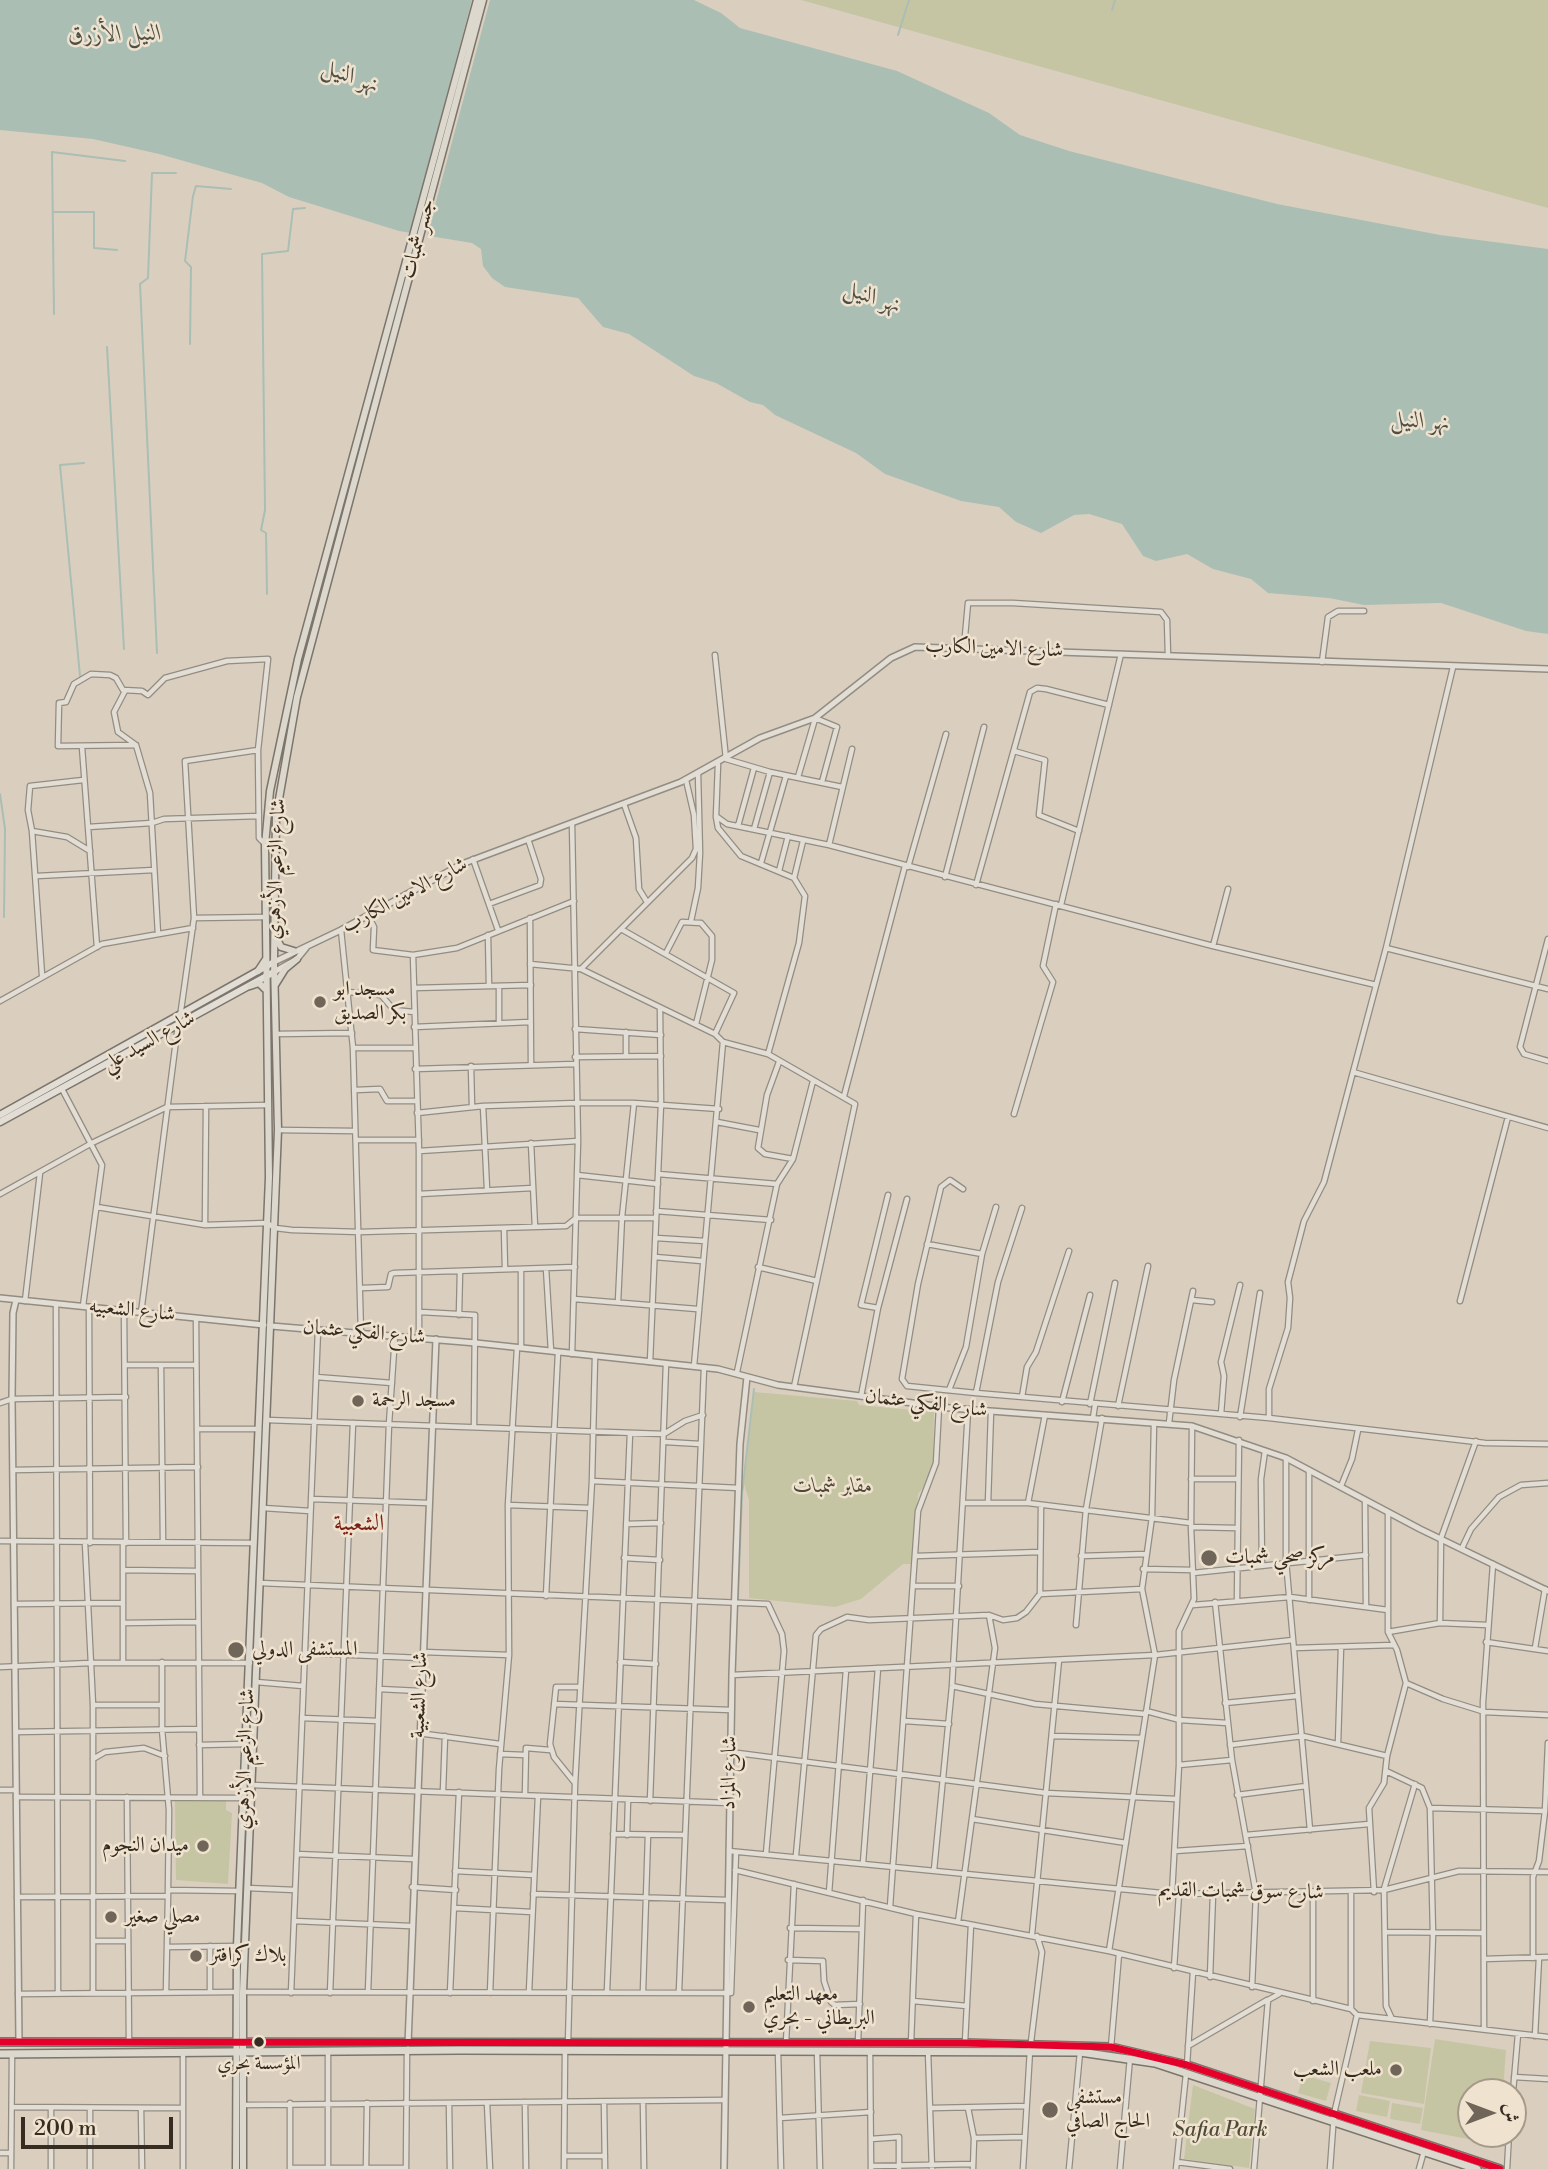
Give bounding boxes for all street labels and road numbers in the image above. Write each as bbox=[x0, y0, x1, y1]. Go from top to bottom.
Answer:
street label: جسر شمبات bbox=[396, 196, 442, 282]
street label: شارع الامين الكارب bbox=[924, 634, 1064, 664]
street label: شارع الزعيم الأزهري bbox=[262, 798, 292, 940]
street label: شارع الامين الكارب bbox=[338, 852, 472, 940]
street label: شارع السيد علي bbox=[98, 1006, 200, 1078]
street label: شارع الشعبيه bbox=[88, 1294, 176, 1328]
street label: شارع الفكي عثمان bbox=[302, 1315, 426, 1351]
street label: شارع الفكي عثمان bbox=[863, 1384, 989, 1424]
street label: شارع الشعبية bbox=[406, 1651, 434, 1739]
street label: شارع الزعيم الأزهري bbox=[231, 1688, 261, 1830]
street label: شارع المزاد bbox=[717, 1736, 743, 1810]
street label: شارع سوق شمبات القديم bbox=[1158, 1878, 1324, 1906]

